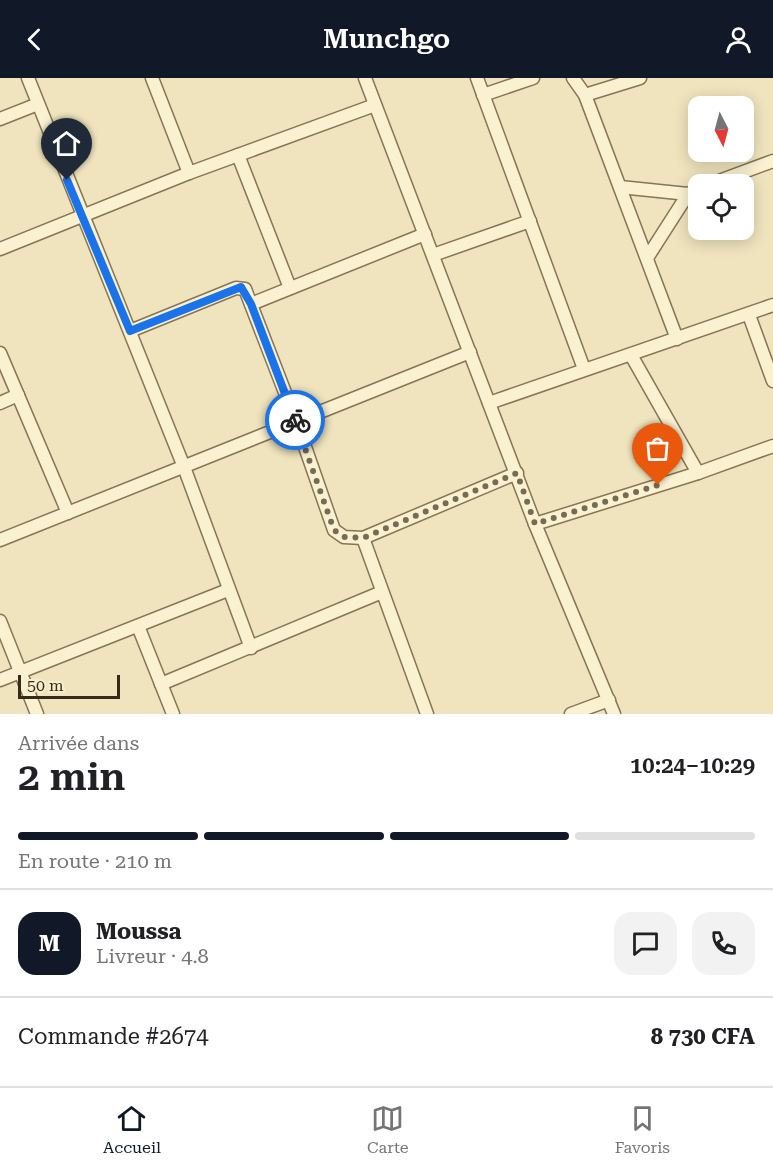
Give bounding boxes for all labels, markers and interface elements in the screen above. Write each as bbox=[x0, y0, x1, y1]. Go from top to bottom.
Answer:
icon: back bbox=[18, 23, 51, 56]
text: Munchgo bbox=[323, 23, 450, 55]
icon: person bbox=[722, 23, 755, 56]
north arrow bbox=[688, 96, 754, 162]
map controls bbox=[688, 96, 754, 240]
pin bbox=[41, 118, 92, 180]
icon: home bbox=[50, 127, 83, 160]
button: locate bbox=[688, 174, 754, 240]
courier bbox=[265, 390, 325, 450]
icon: bike bbox=[279, 404, 312, 437]
pin bbox=[632, 423, 683, 485]
icon: bag bbox=[641, 432, 674, 465]
scale bar bbox=[18, 672, 120, 700]
text: 50 m bbox=[27, 676, 64, 695]
text: Arrivée dans bbox=[18, 731, 139, 755]
text: 10:24–10:29 bbox=[630, 753, 755, 778]
text: 2 min bbox=[18, 754, 125, 800]
text: En route · 210 m bbox=[18, 849, 172, 873]
button: chat bbox=[614, 912, 677, 975]
button: phone bbox=[692, 912, 755, 975]
text: Moussa bbox=[96, 919, 181, 944]
text: M bbox=[39, 931, 60, 956]
text: Livreur · 4.8 bbox=[96, 944, 209, 968]
text: Commande #2674 bbox=[18, 1024, 208, 1049]
text: 8 730 CFA bbox=[651, 1024, 755, 1049]
tab: Accueil bbox=[103, 1102, 161, 1157]
tab: Carte bbox=[367, 1102, 409, 1157]
tab: Favoris bbox=[615, 1102, 670, 1157]

